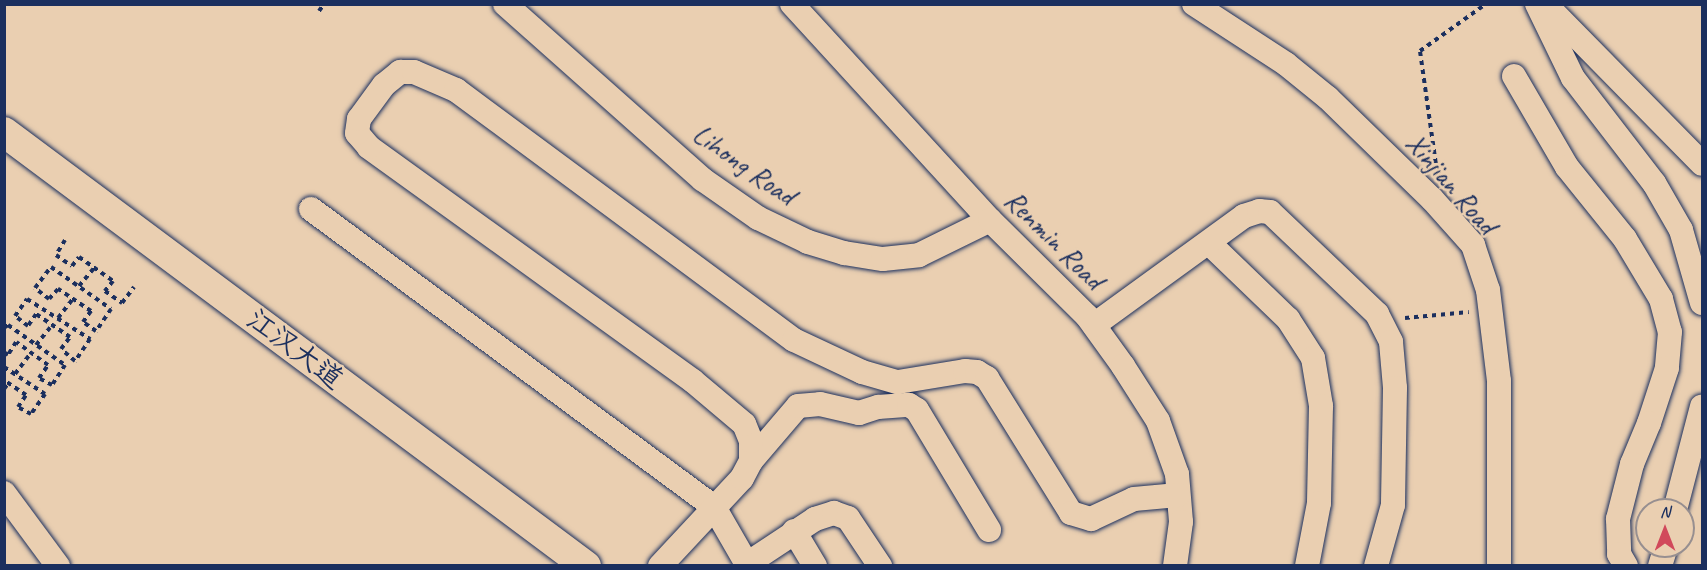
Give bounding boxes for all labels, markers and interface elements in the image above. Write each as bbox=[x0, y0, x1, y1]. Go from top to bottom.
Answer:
street label: Lihong Road bbox=[687, 118, 801, 212]
street label: Xinjian Road bbox=[1398, 127, 1504, 241]
street label: Renmin Road bbox=[998, 184, 1110, 296]
street label: 江汉大道 bbox=[240, 302, 350, 396]
north arrow bbox=[1635, 498, 1695, 558]
text: N bbox=[1660, 502, 1670, 522]

